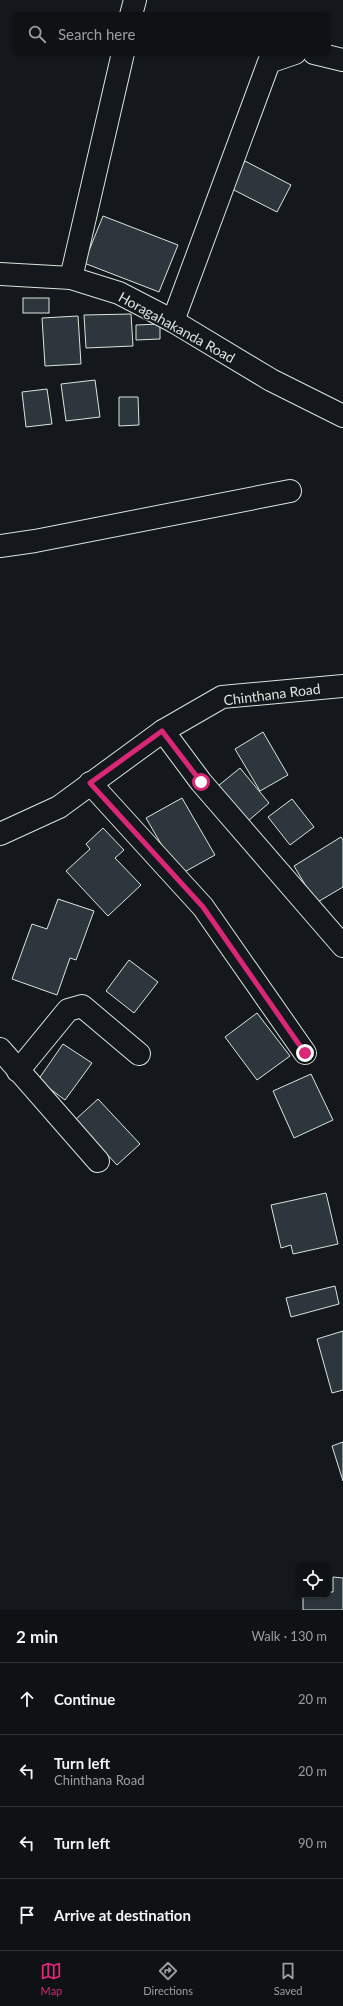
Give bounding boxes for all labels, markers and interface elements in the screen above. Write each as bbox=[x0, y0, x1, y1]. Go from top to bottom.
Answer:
search box bbox=[12, 12, 331, 56]
icon: search bbox=[26, 23, 48, 45]
text: Search here bbox=[58, 25, 135, 43]
street label: Horagahakanda Road bbox=[116, 288, 238, 366]
street label: Chinthana Road bbox=[223, 680, 321, 708]
route start bbox=[192, 773, 210, 791]
route end bbox=[296, 1044, 314, 1062]
map controls bbox=[295, 1562, 331, 1598]
button: locate bbox=[295, 1562, 331, 1598]
text: 2 min bbox=[16, 1626, 58, 1647]
text: Walk · 130 m bbox=[251, 1628, 327, 1644]
icon: ahead bbox=[16, 1688, 38, 1710]
text: Continue bbox=[54, 1690, 115, 1708]
text: 20 m bbox=[298, 1691, 327, 1707]
text: Turn left bbox=[54, 1754, 110, 1772]
icon: left bbox=[16, 1760, 38, 1782]
text: 20 m bbox=[298, 1763, 327, 1779]
text: Chinthana Road bbox=[54, 1772, 144, 1788]
icon: left bbox=[16, 1832, 38, 1854]
text: Turn left bbox=[54, 1834, 110, 1852]
text: 90 m bbox=[298, 1835, 327, 1851]
icon: arrive bbox=[16, 1904, 38, 1926]
text: Arrive at destination bbox=[54, 1906, 191, 1924]
tab: Map bbox=[40, 1960, 62, 1997]
tab: Directions bbox=[143, 1960, 193, 1997]
tab: Saved bbox=[274, 1960, 303, 1997]

